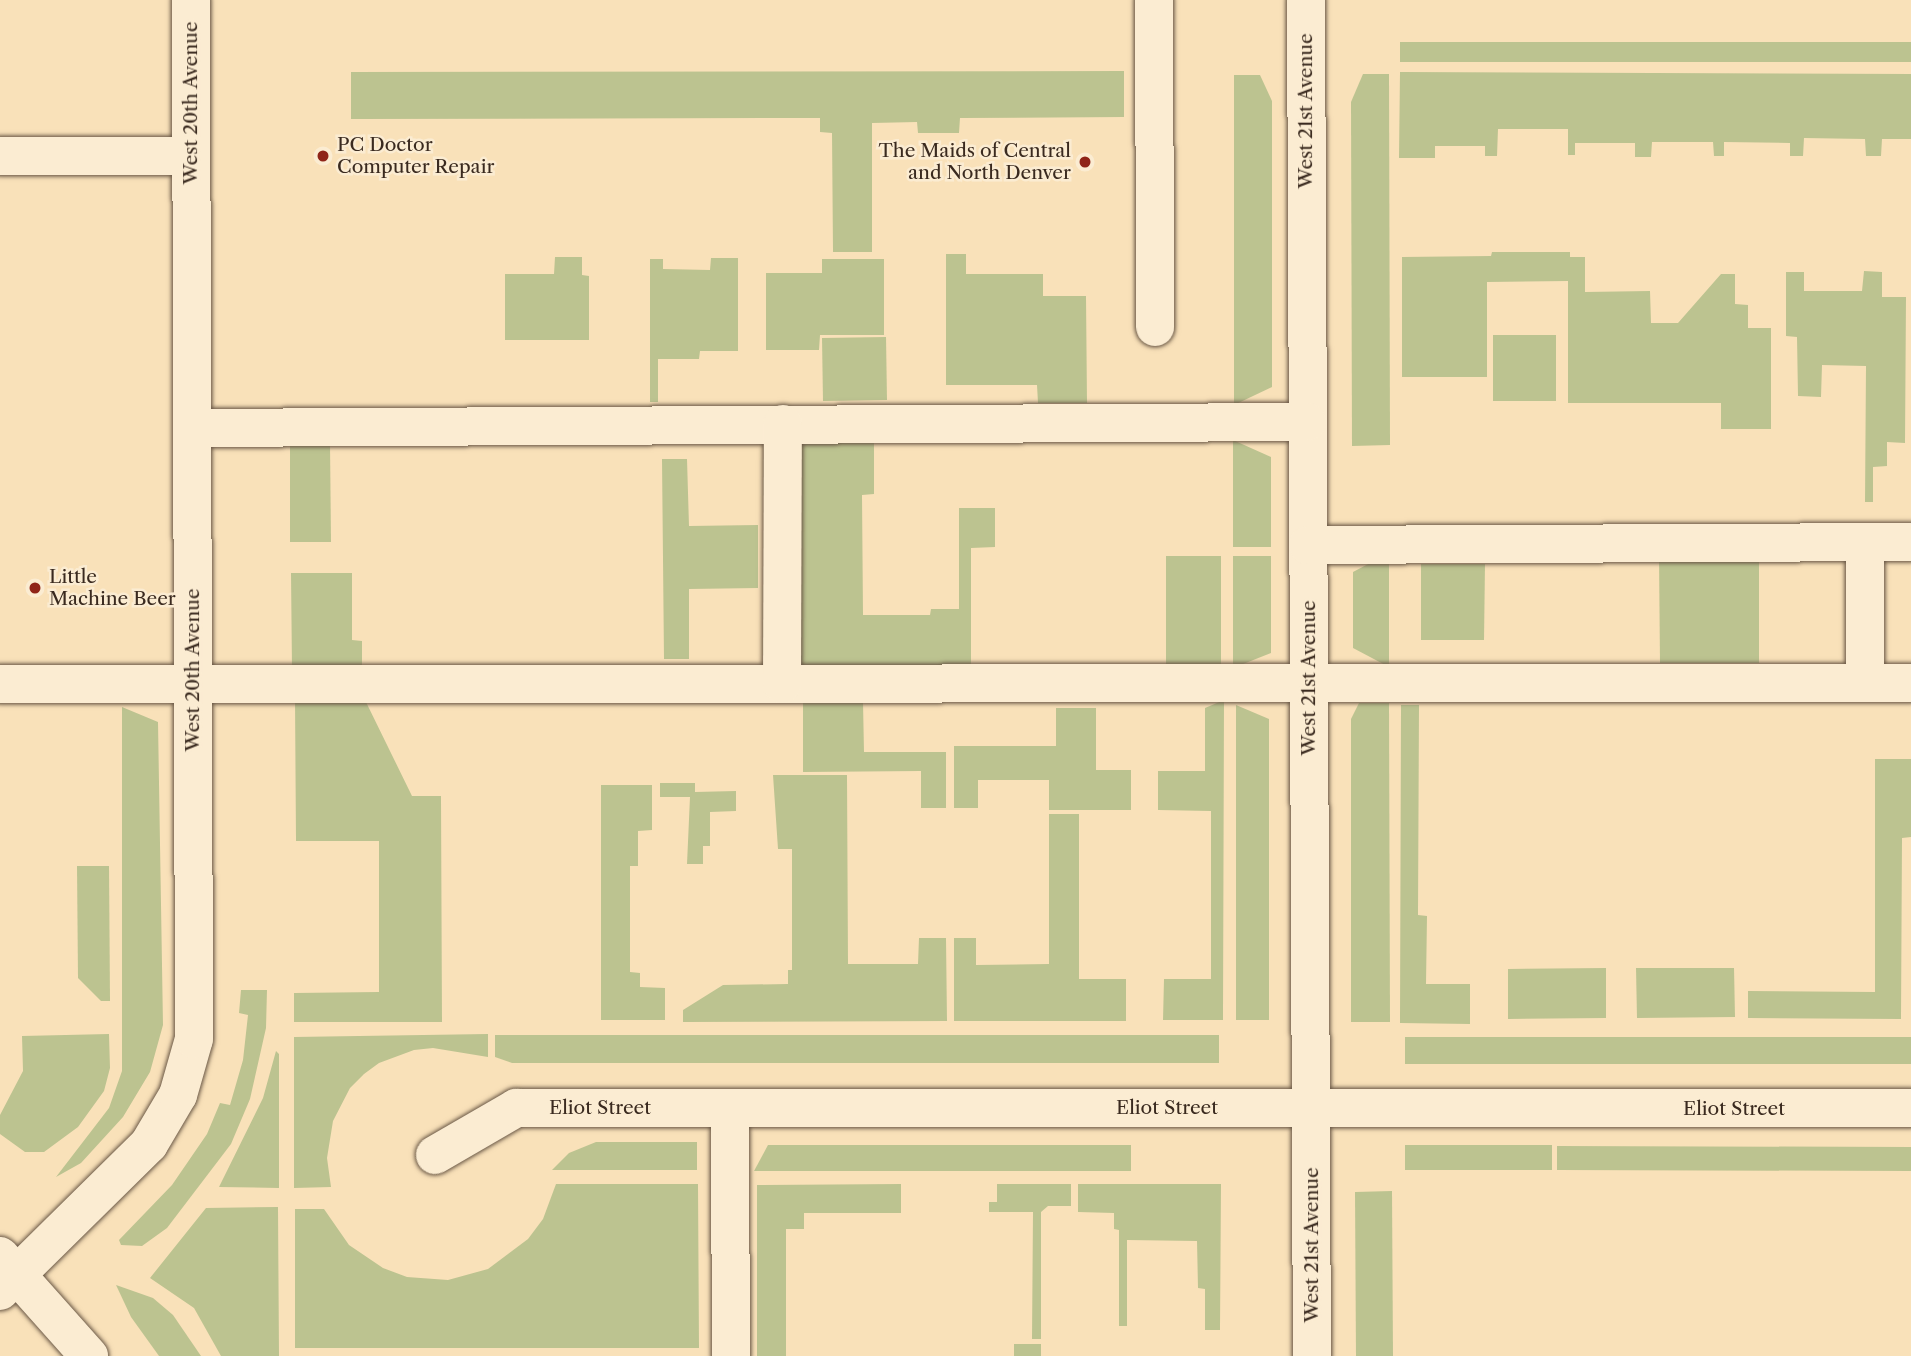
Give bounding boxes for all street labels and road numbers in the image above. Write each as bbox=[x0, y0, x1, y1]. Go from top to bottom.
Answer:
street label: West 20th Avenue bbox=[180, 21, 202, 185]
street label: West 21st Avenue bbox=[1295, 33, 1317, 189]
street label: West 20th Avenue bbox=[182, 588, 204, 752]
street label: West 21st Avenue bbox=[1298, 600, 1320, 756]
street label: Eliot Street bbox=[549, 1097, 651, 1119]
street label: Eliot Street bbox=[1116, 1097, 1218, 1119]
street label: Eliot Street bbox=[1683, 1098, 1785, 1120]
street label: West 21st Avenue bbox=[1301, 1167, 1323, 1323]

